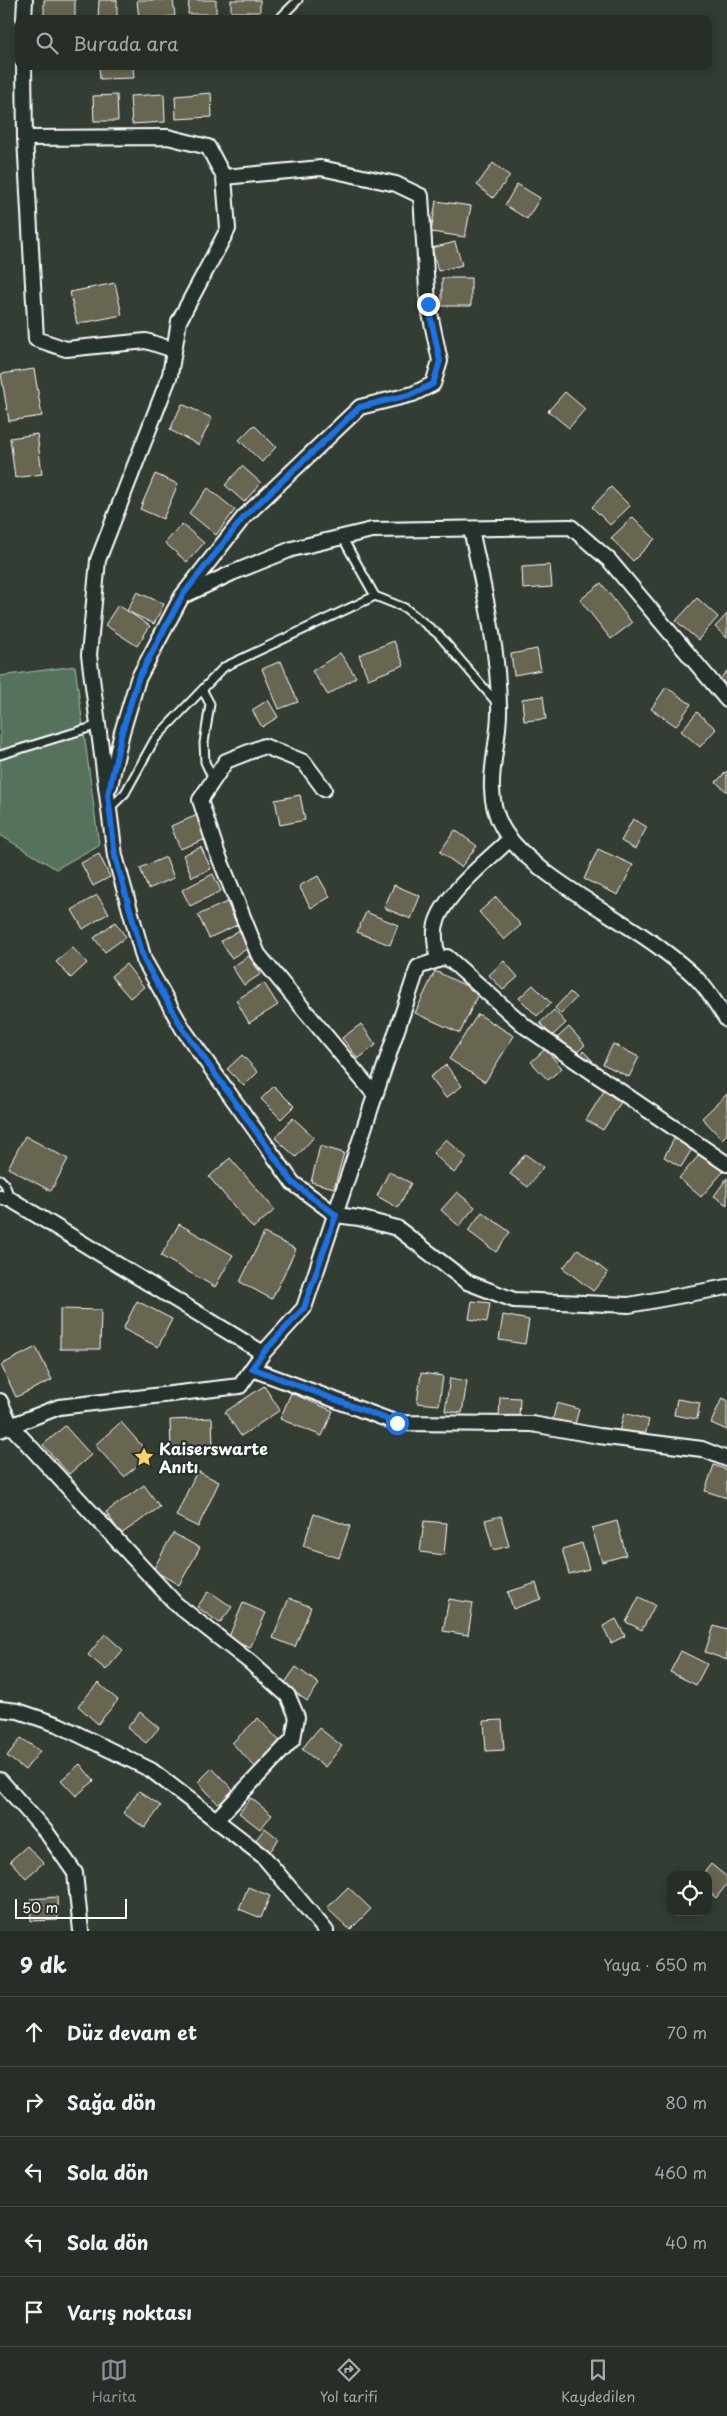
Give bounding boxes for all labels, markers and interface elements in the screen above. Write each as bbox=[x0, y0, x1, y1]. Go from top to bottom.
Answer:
search box bbox=[15, 15, 712, 70]
icon: search bbox=[33, 29, 61, 57]
text: Burada ara bbox=[73, 29, 178, 57]
route end bbox=[417, 293, 440, 316]
route start bbox=[386, 1412, 409, 1435]
place label: Kaiserswarte Anıtı bbox=[159, 1436, 268, 1478]
place icon: Kaiserswarte Anıtı bbox=[133, 1446, 155, 1468]
map controls bbox=[667, 1871, 712, 1916]
button: locate bbox=[667, 1871, 712, 1916]
scale bar bbox=[15, 1896, 128, 1919]
text: 50 m bbox=[22, 1897, 58, 1918]
text: 9 dk bbox=[20, 1948, 67, 1980]
text: Yaya · 650 m bbox=[603, 1952, 707, 1976]
icon: ahead bbox=[20, 2018, 48, 2046]
text: Düz devam et bbox=[67, 2018, 197, 2046]
text: 70 m bbox=[667, 2020, 707, 2044]
icon: right bbox=[20, 2088, 48, 2116]
text: Sağa dön bbox=[67, 2088, 156, 2116]
text: 80 m bbox=[665, 2090, 707, 2114]
icon: left bbox=[20, 2158, 48, 2186]
text: Sola dön bbox=[67, 2158, 148, 2186]
text: 460 m bbox=[655, 2160, 707, 2184]
icon: left bbox=[20, 2228, 48, 2256]
text: Sola dön bbox=[67, 2228, 148, 2256]
text: 40 m bbox=[665, 2230, 707, 2254]
icon: arrive bbox=[20, 2298, 48, 2326]
text: Varış noktası bbox=[67, 2298, 192, 2326]
tab: Harita bbox=[92, 2356, 136, 2407]
tab: Yol tarifi bbox=[320, 2356, 378, 2407]
tab: Kaydedilen bbox=[561, 2356, 635, 2407]

